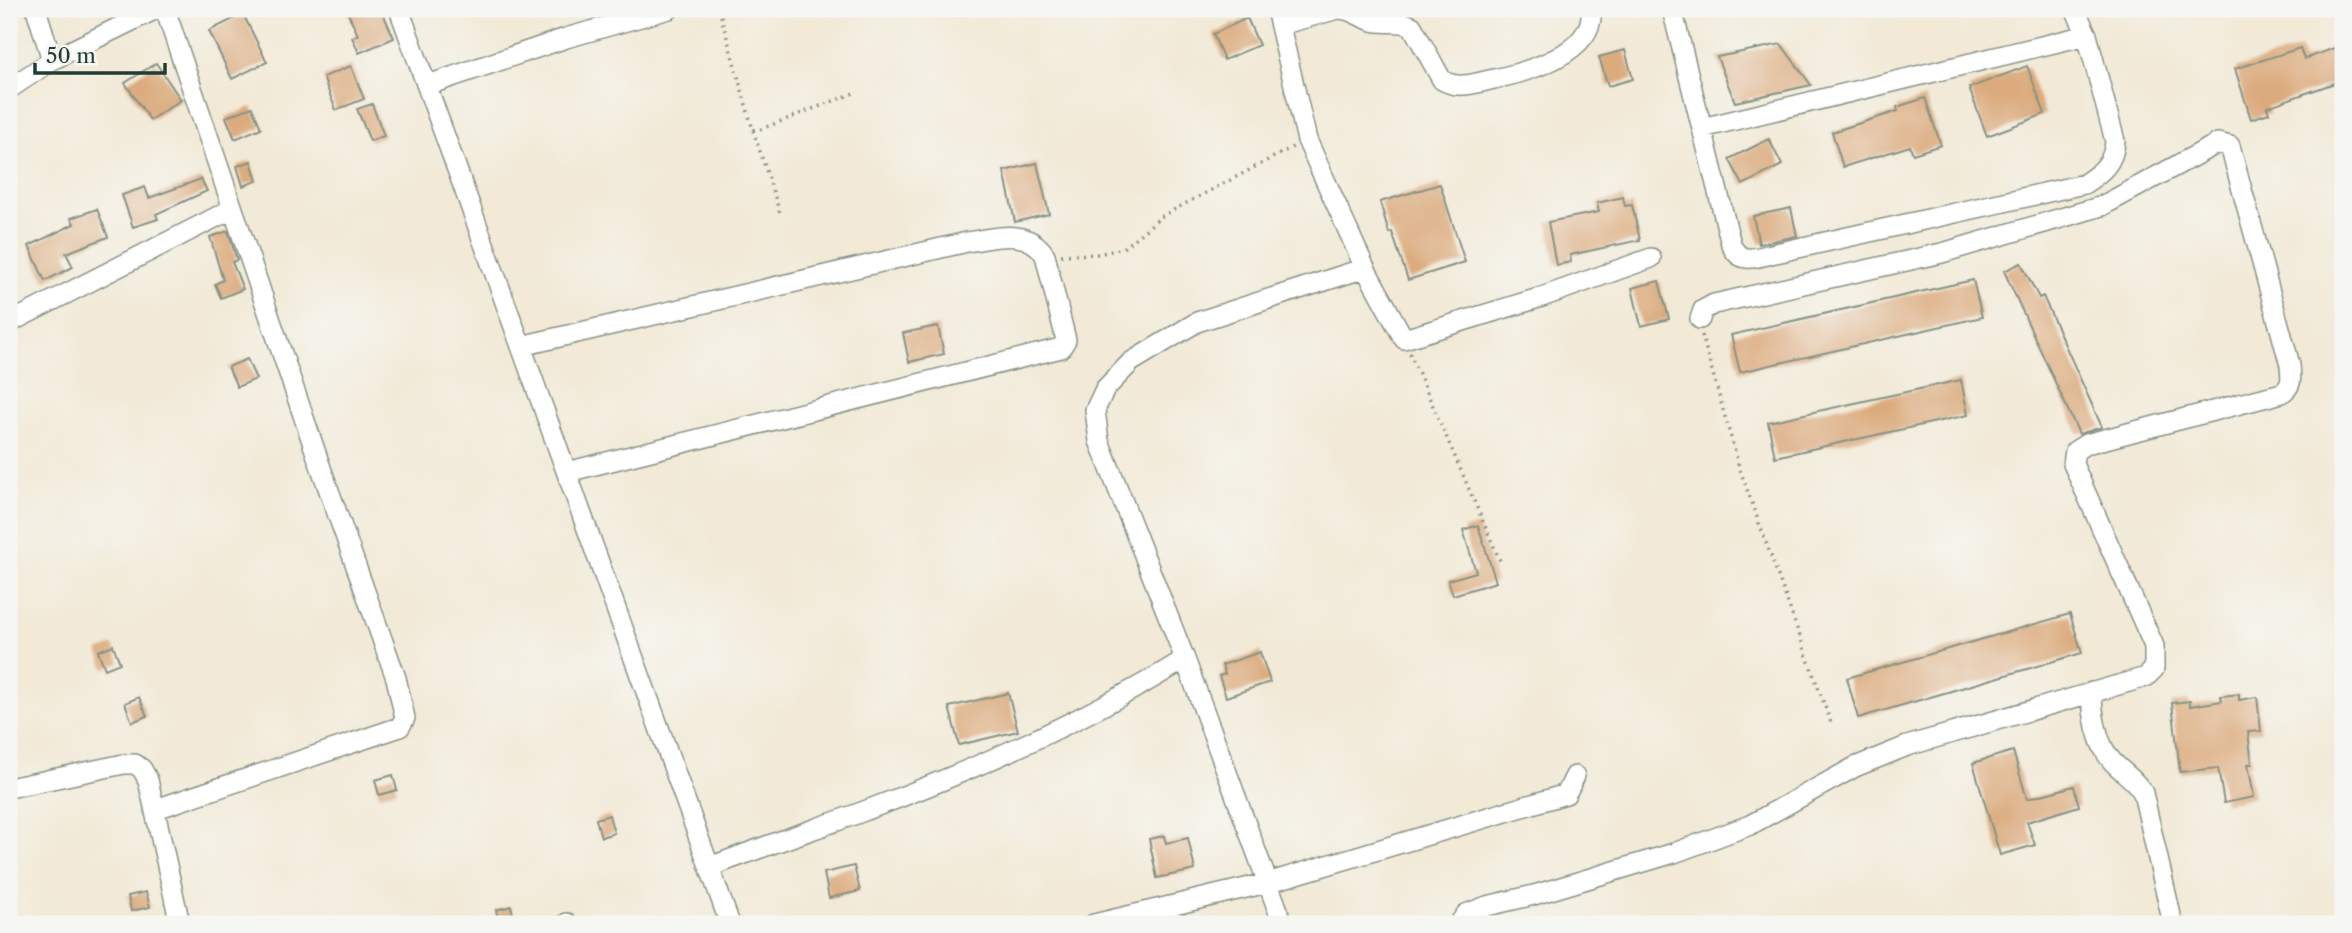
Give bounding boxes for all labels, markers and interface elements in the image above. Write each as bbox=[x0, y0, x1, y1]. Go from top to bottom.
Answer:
scale bar bbox=[35, 32, 164, 76]
text: 50 m bbox=[46, 43, 96, 68]

